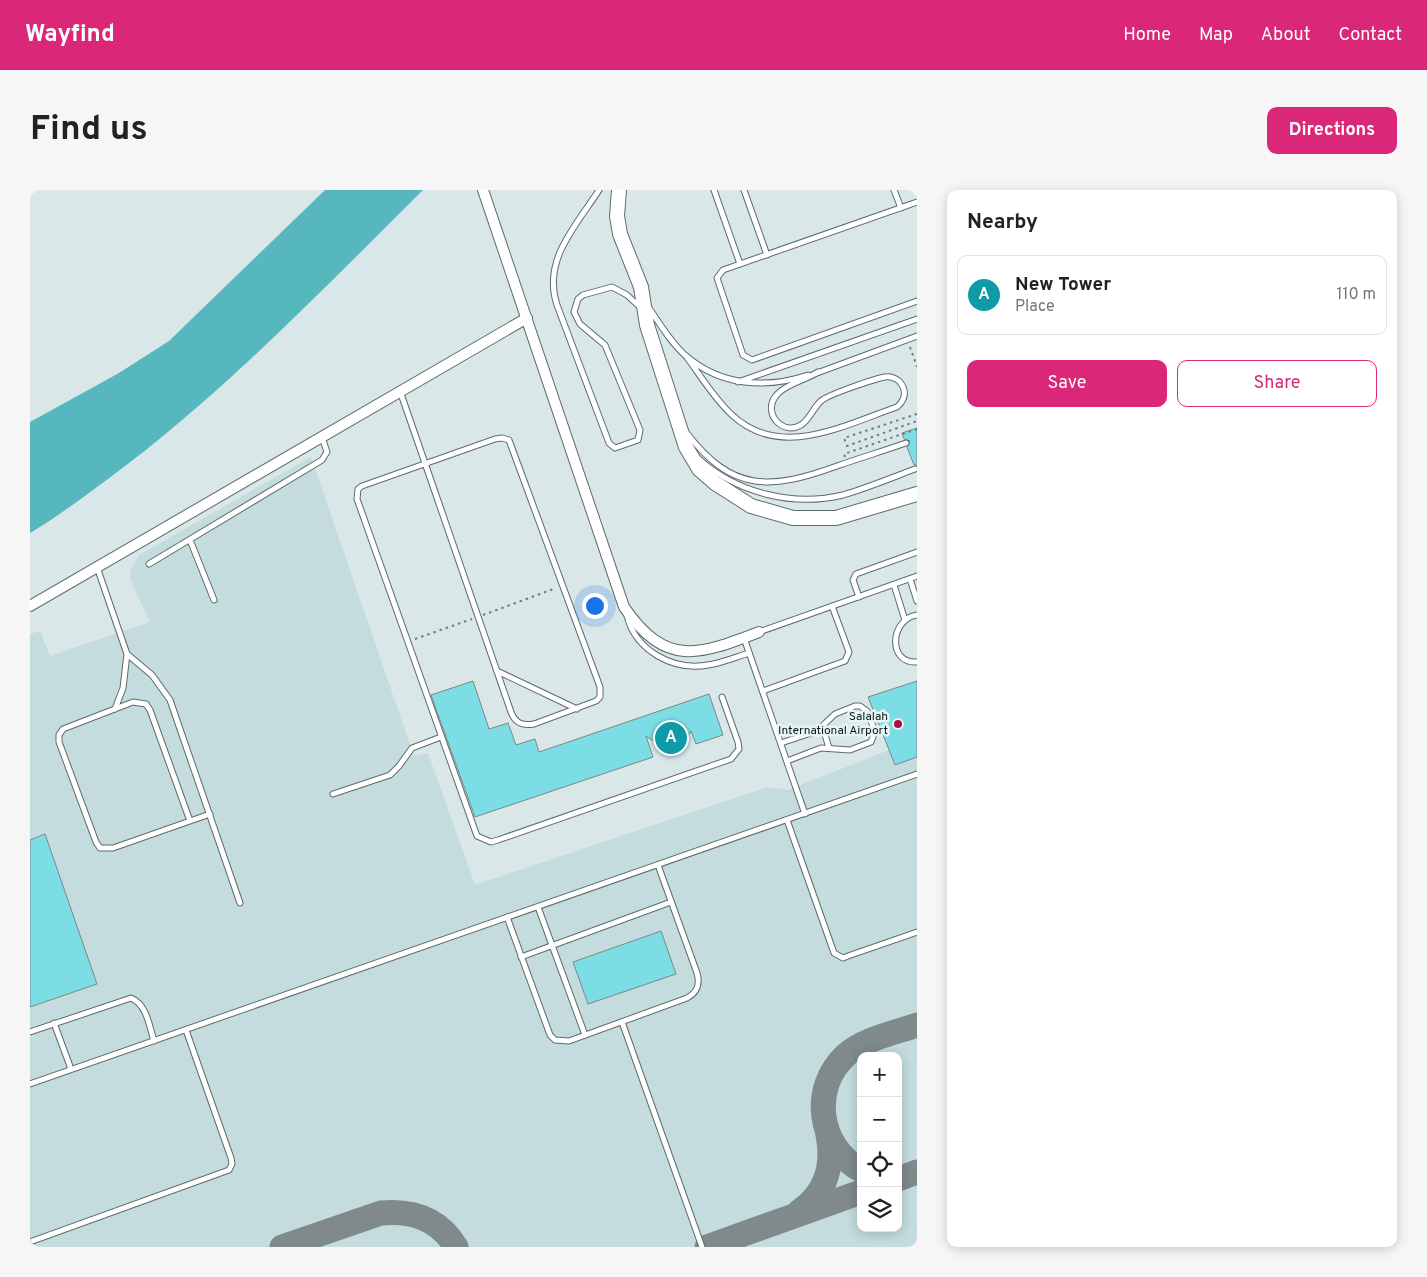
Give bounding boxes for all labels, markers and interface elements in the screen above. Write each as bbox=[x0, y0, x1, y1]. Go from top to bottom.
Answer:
text: Wayfind bbox=[25, 20, 115, 50]
text: Home bbox=[1123, 24, 1171, 47]
text: Map bbox=[1199, 24, 1233, 47]
text: About bbox=[1261, 24, 1310, 47]
text: Contact bbox=[1338, 24, 1402, 47]
button: Directions bbox=[1267, 107, 1397, 154]
text: Find us bbox=[30, 108, 148, 152]
text: Nearby bbox=[967, 209, 1038, 236]
text: New Tower bbox=[1015, 273, 1111, 297]
text: A bbox=[978, 285, 990, 305]
text: 110 m bbox=[1336, 285, 1376, 305]
text: Place bbox=[1015, 297, 1055, 317]
button: Save bbox=[967, 360, 1167, 407]
button: Share bbox=[1177, 360, 1377, 407]
your location bbox=[582, 593, 608, 619]
place label: Salalah International Airport bbox=[778, 709, 888, 739]
marker: Salalah International Airport bbox=[892, 718, 904, 730]
pin: A bbox=[655, 719, 687, 757]
map controls bbox=[857, 1052, 902, 1232]
button: + bbox=[857, 1052, 902, 1097]
button: − bbox=[857, 1097, 902, 1142]
button: locate bbox=[857, 1142, 902, 1187]
button: layers bbox=[857, 1187, 902, 1232]

